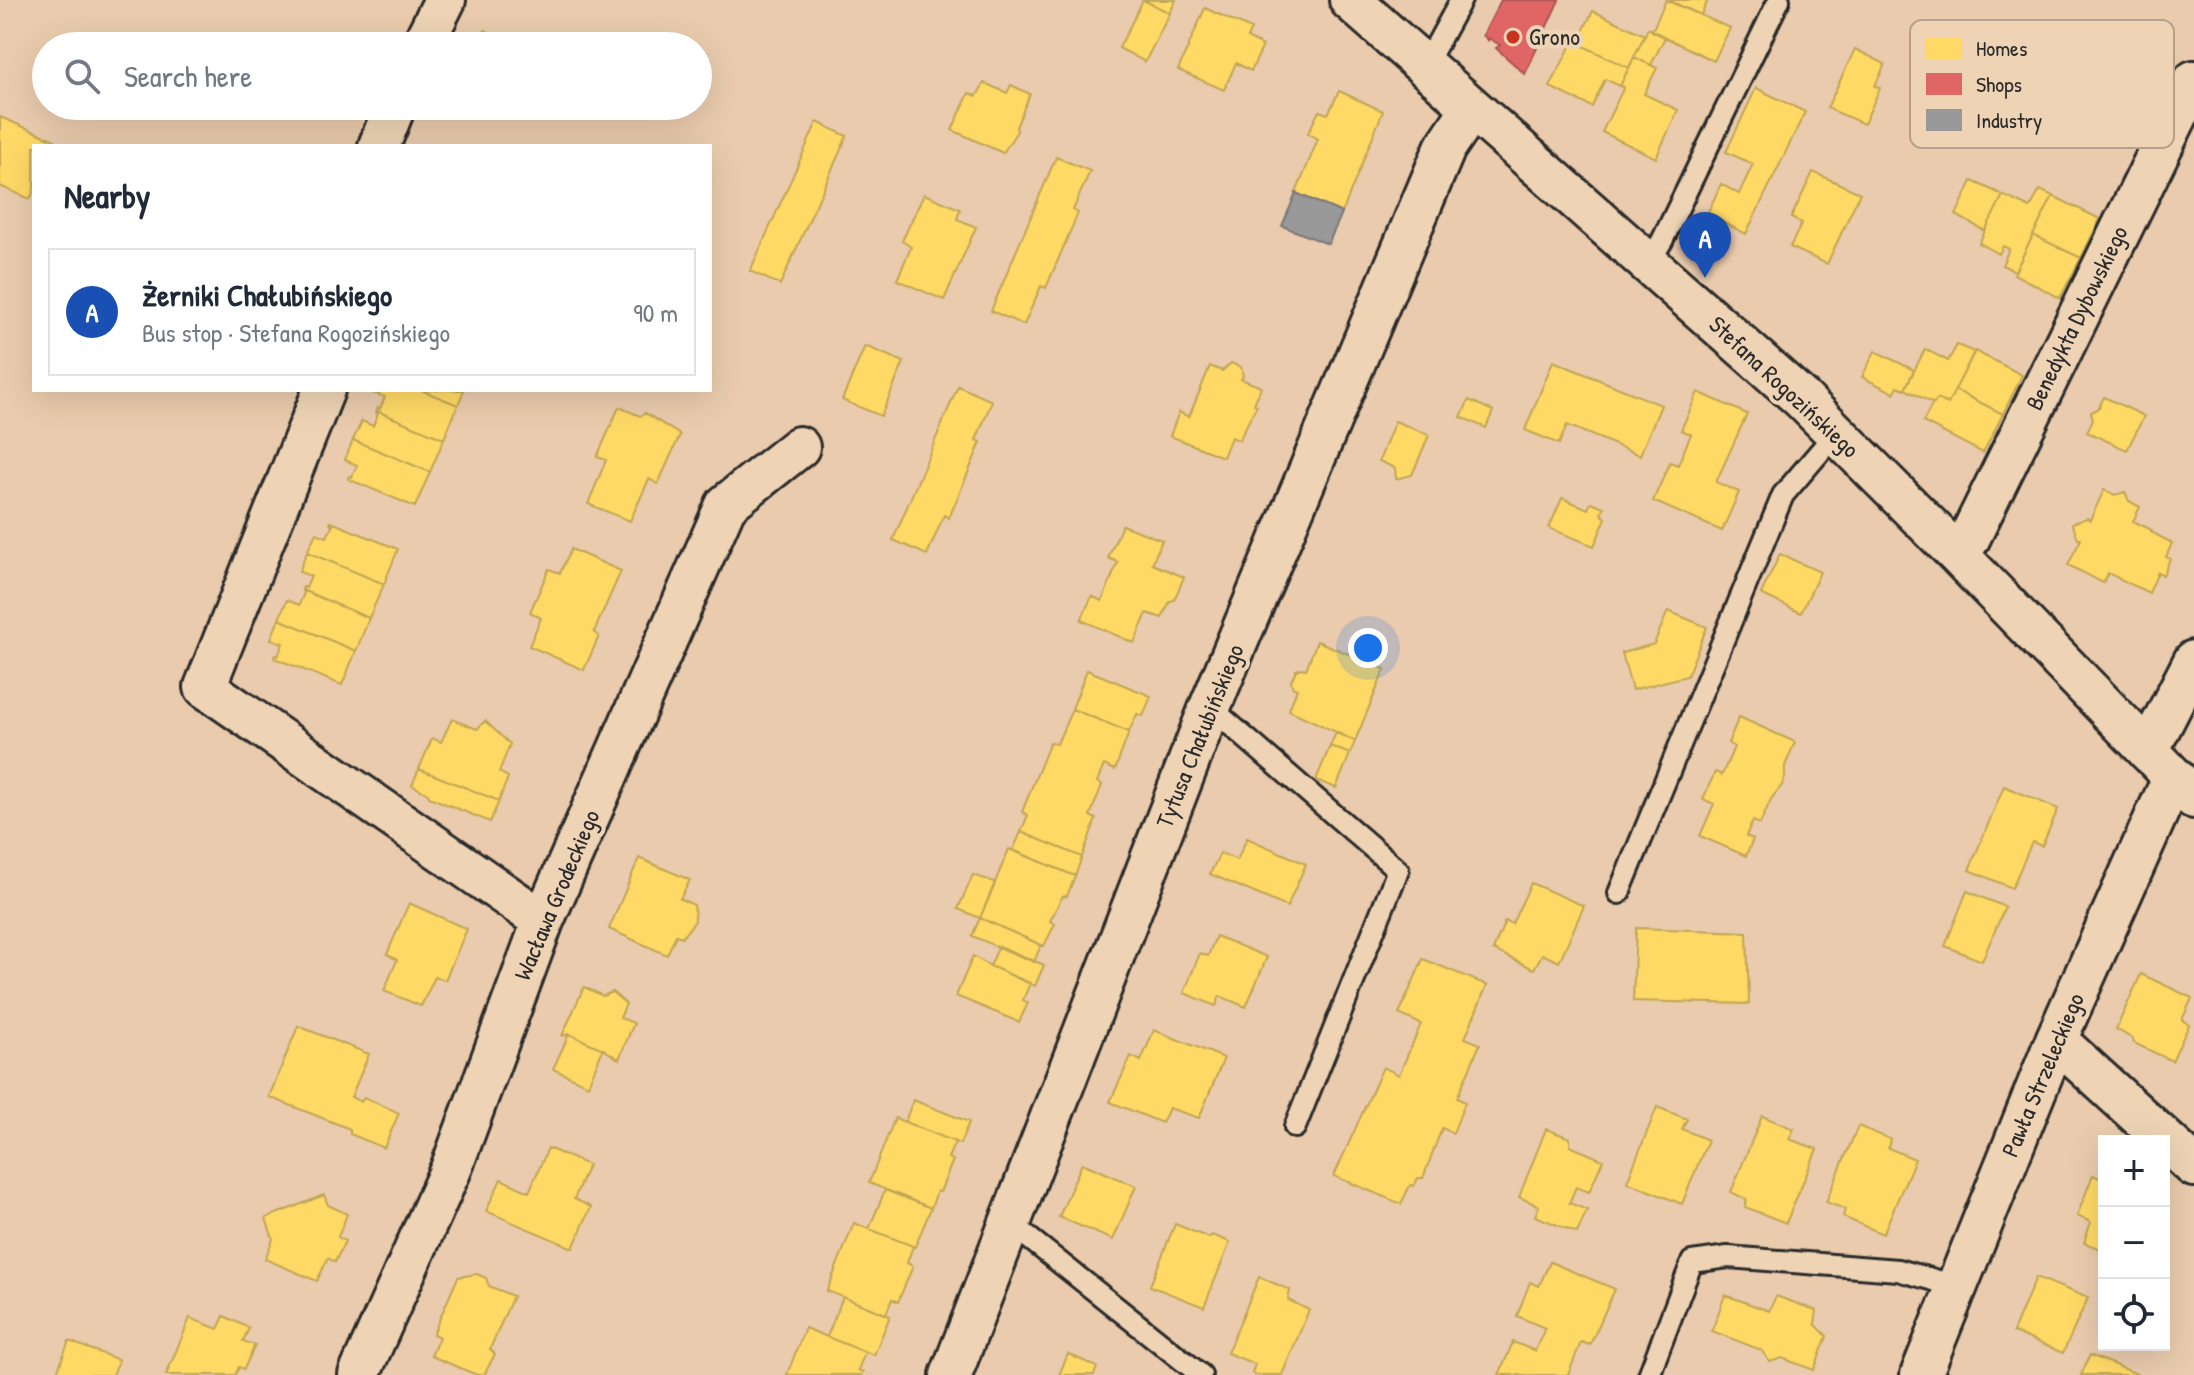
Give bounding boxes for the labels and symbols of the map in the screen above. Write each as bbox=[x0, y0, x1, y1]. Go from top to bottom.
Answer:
place label: Grono bbox=[1529, 20, 1580, 52]
legend bbox=[1910, 20, 2174, 148]
marker: Grono bbox=[1504, 28, 1522, 46]
text: Homes bbox=[1976, 33, 2027, 63]
text: Shops bbox=[1976, 69, 2022, 99]
text: Industry bbox=[1976, 105, 2042, 135]
pin: A bbox=[1679, 212, 1731, 278]
street label: Benedykta Dybowskiego bbox=[2018, 220, 2135, 415]
street label: Stefana Rogozińskiego bbox=[1703, 308, 1867, 465]
your location bbox=[1348, 628, 1388, 668]
street label: Tytusa Chałubińskiego bbox=[1148, 639, 1251, 832]
street label: Wacława Grodeckiego bbox=[506, 804, 606, 985]
street label: Pawła Strzeleckiego bbox=[1993, 988, 2091, 1161]

